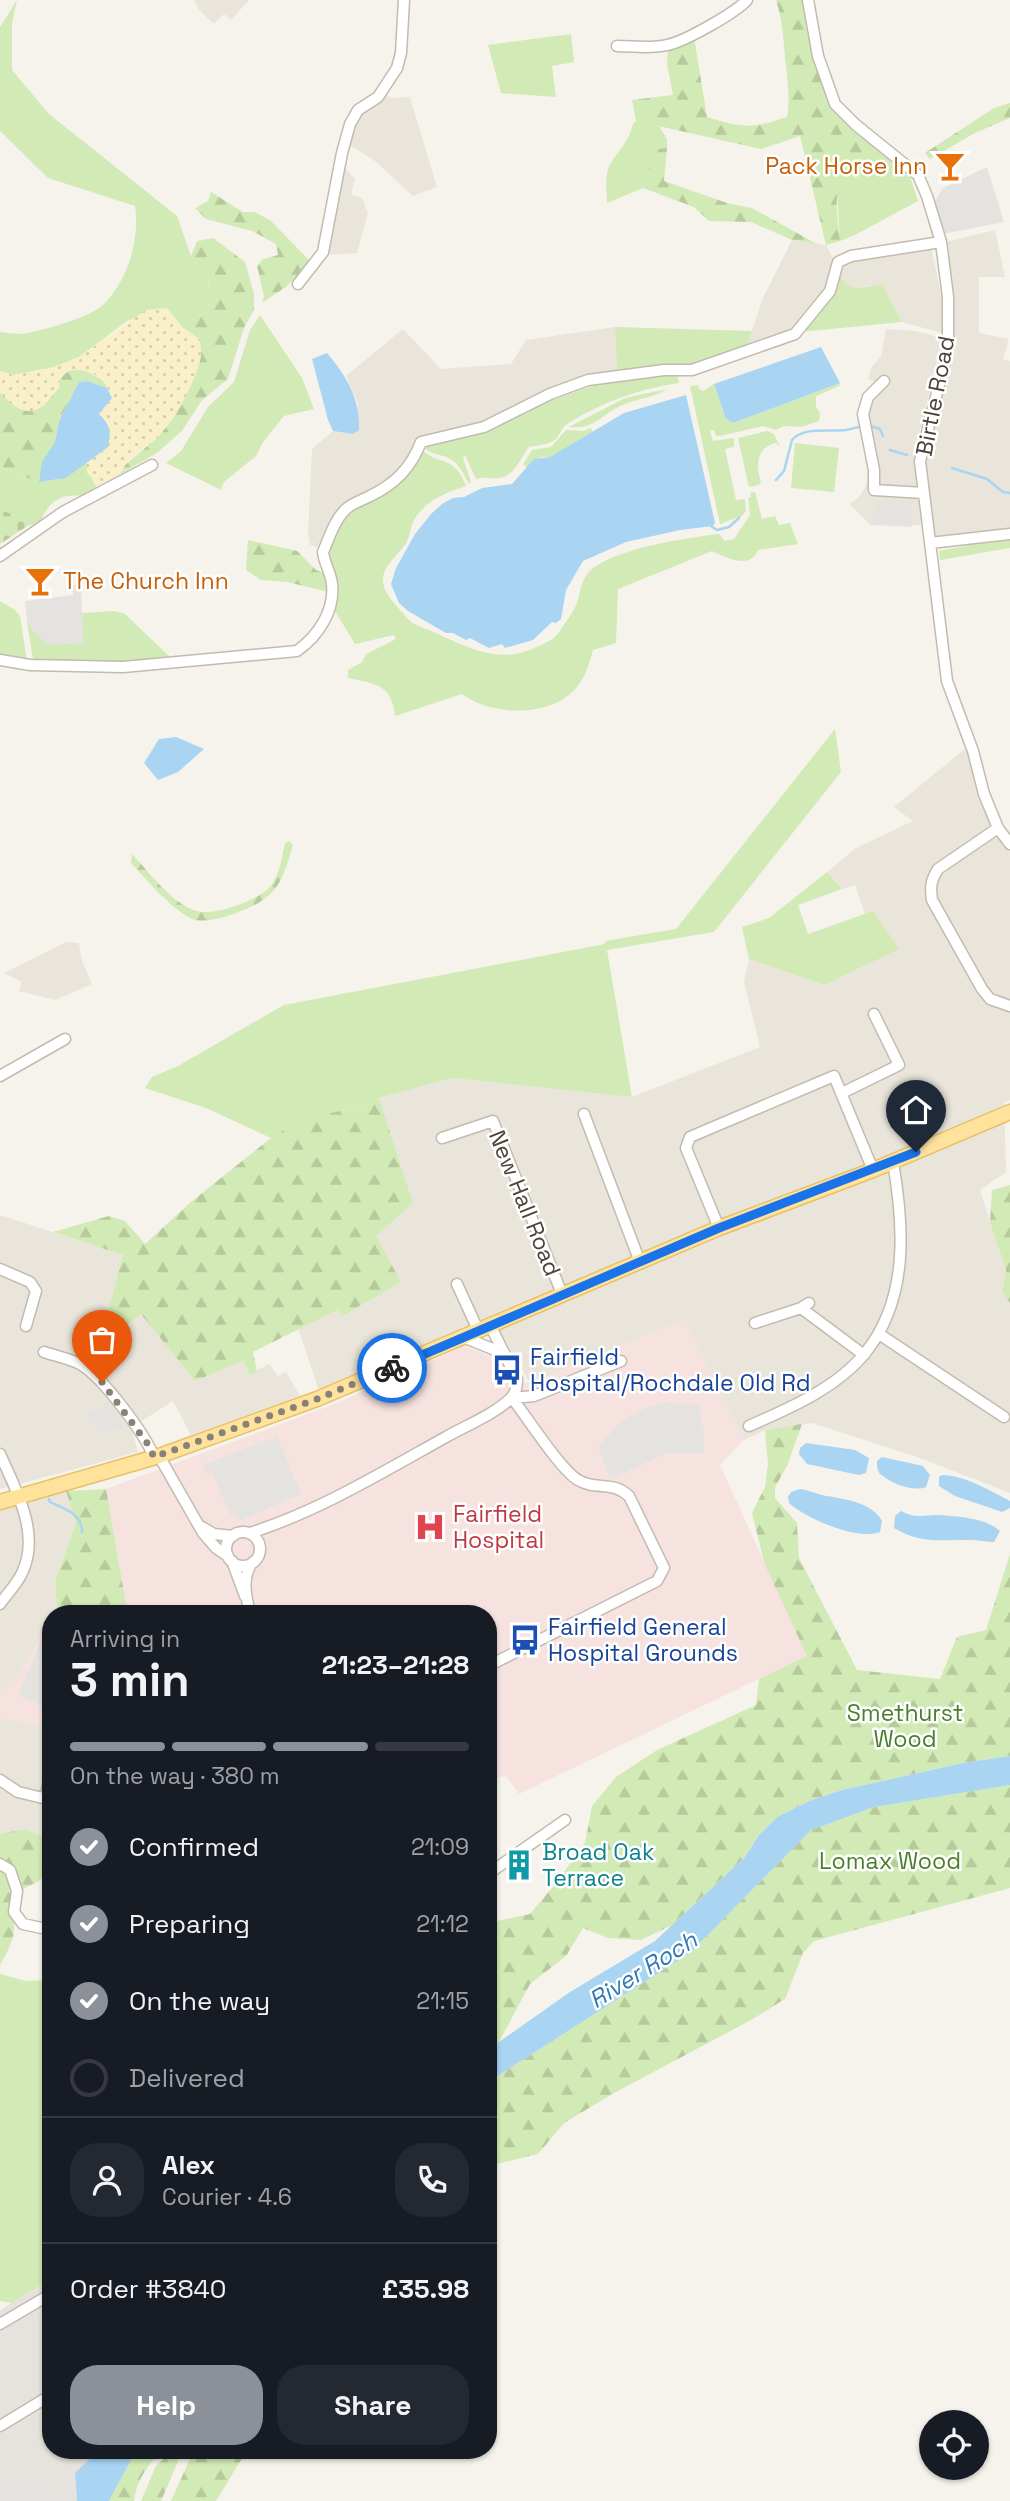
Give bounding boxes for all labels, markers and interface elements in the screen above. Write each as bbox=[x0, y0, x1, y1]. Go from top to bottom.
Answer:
bar icon: Pack Horse Inn bbox=[933, 149, 967, 183]
place label: Pack Horse Inn bbox=[765, 151, 927, 181]
street label: Birtle Road bbox=[909, 333, 961, 459]
bar icon: The Church Inn bbox=[23, 564, 57, 598]
place label: The Church Inn bbox=[63, 566, 229, 596]
pin bbox=[886, 1080, 946, 1152]
icon: home bbox=[897, 1091, 935, 1129]
street label: New Hall Road bbox=[482, 1126, 568, 1280]
pin bbox=[72, 1310, 132, 1382]
icon: bag bbox=[83, 1321, 121, 1359]
courier bbox=[357, 1333, 427, 1403]
place label: Fairfield Hospital/Rochdale Old Rd bbox=[530, 1342, 811, 1398]
icon: bike bbox=[373, 1349, 411, 1387]
bus stop icon: Fairfield Hospital/Rochdale Old Rd bbox=[490, 1353, 524, 1387]
place label: Fairfield Hospital bbox=[453, 1499, 544, 1555]
hospital icon: Fairfield Hospital bbox=[413, 1510, 447, 1544]
place label: Fairfield General Hospital Grounds bbox=[548, 1612, 738, 1668]
bus stop icon: Fairfield General Hospital Grounds bbox=[508, 1623, 542, 1657]
text: Arriving in bbox=[70, 1624, 180, 1654]
text: 21:23–21:28 bbox=[322, 1648, 469, 1682]
text: 3 min bbox=[70, 1651, 190, 1709]
park label: Smethurst Wood bbox=[847, 1698, 963, 1754]
text: On the way · 380 m bbox=[70, 1761, 280, 1791]
icon: check bbox=[70, 1828, 108, 1866]
text: Confirmed bbox=[129, 1830, 259, 1864]
text: 21:09 bbox=[411, 1832, 469, 1862]
place label: Broad Oak Terrace bbox=[542, 1837, 654, 1893]
park label: Lomax Wood bbox=[819, 1846, 961, 1876]
building icon: Broad Oak Terrace bbox=[502, 1848, 536, 1882]
icon: check bbox=[70, 1905, 108, 1943]
text: Preparing bbox=[129, 1907, 250, 1941]
text: 21:12 bbox=[416, 1909, 469, 1939]
water label: River Roch bbox=[583, 1923, 704, 2015]
icon: check bbox=[70, 1982, 108, 2020]
text: On the way bbox=[129, 1984, 270, 2018]
text: 21:15 bbox=[416, 1986, 469, 2016]
text: Delivered bbox=[129, 2061, 245, 2095]
button: person bbox=[70, 2143, 144, 2217]
button: phone bbox=[395, 2143, 469, 2217]
text: Alex bbox=[162, 2148, 215, 2182]
text: Courier · 4.6 bbox=[162, 2182, 292, 2212]
text: Order #3840 bbox=[70, 2272, 227, 2306]
text: £35.98 bbox=[382, 2272, 469, 2306]
button: Help bbox=[70, 2365, 263, 2445]
button: Share bbox=[277, 2365, 469, 2445]
map controls bbox=[919, 2410, 989, 2480]
button: locate bbox=[919, 2410, 989, 2480]

